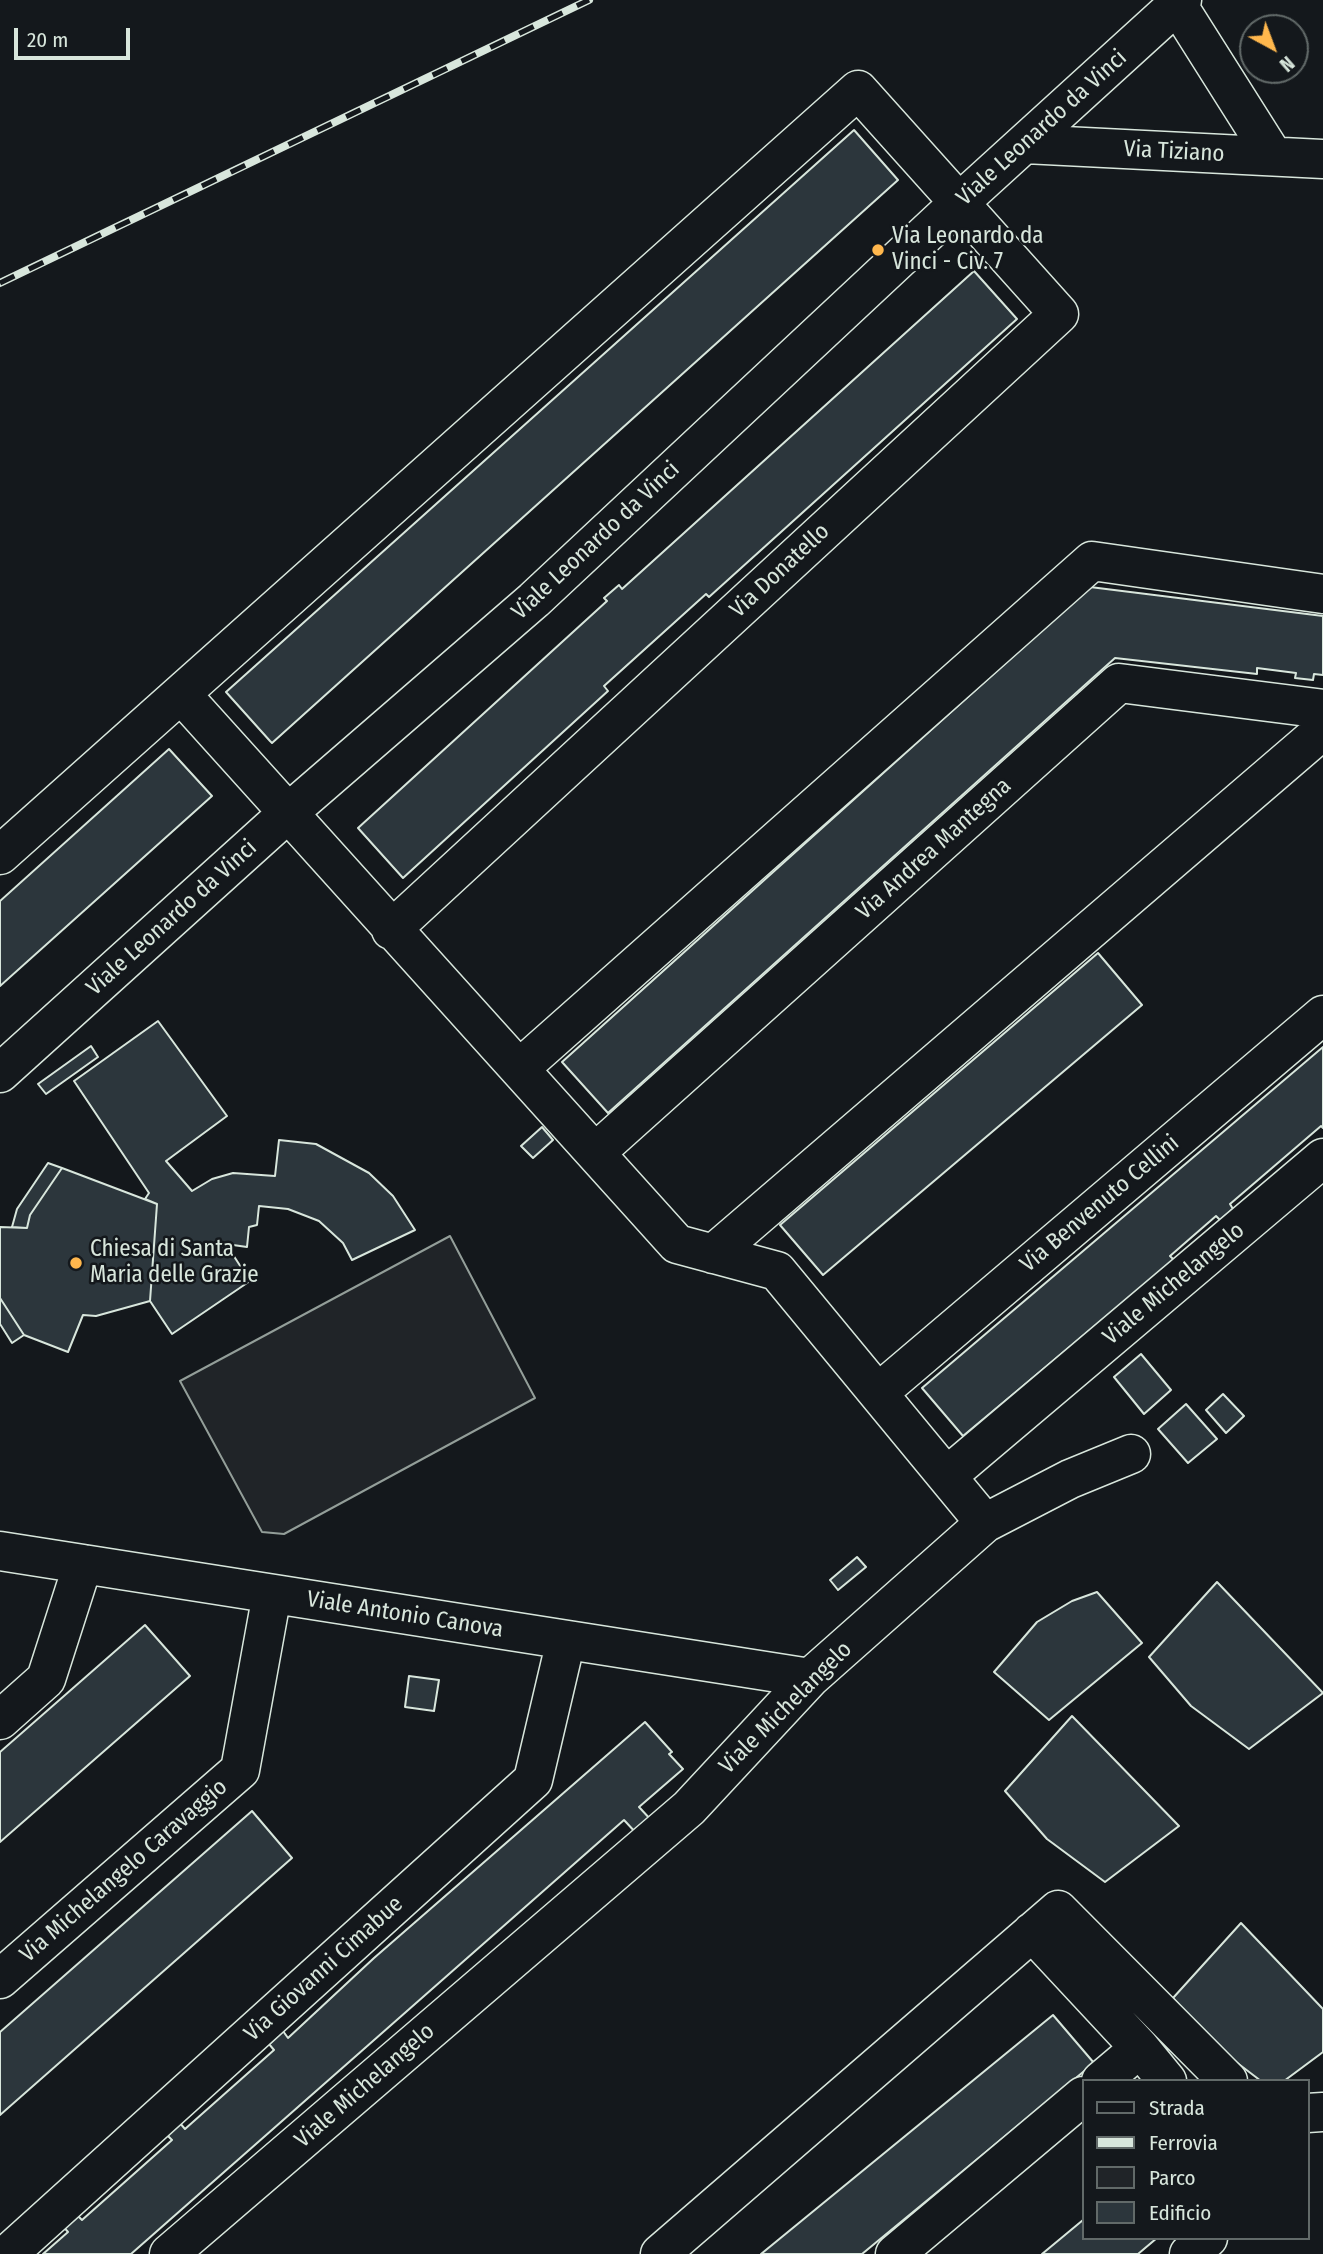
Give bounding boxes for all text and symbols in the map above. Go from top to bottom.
scale bar [18,14,133,58]
north arrow [1239,14,1309,84]
text: 20 m [27,27,68,53]
street label: Viale Leonardo da Vinci [951,44,1133,212]
text: N [1275,51,1299,76]
street label: Via Tiziano [1123,136,1225,168]
place label: Via Leonardo da Vinci - Civ. 7 [892,223,1044,277]
marker: Via Leonardo da Vinci - Civ. 7 [870,242,886,258]
street label: Viale Leonardo da Vinci [506,456,686,626]
street label: Via Donatello [725,518,835,624]
street label: Via Andrea Mantegna [851,772,1017,926]
street label: Viale Leonardo da Vinci [81,834,263,1002]
street label: Via Benvenuto Cellini [1015,1130,1185,1278]
street label: Viale Michelangelo [1098,1217,1250,1351]
place label: Chiesa di Santa Maria delle Grazie [90,1236,259,1290]
marker: Chiesa di Santa Maria delle Grazie [68,1255,84,1271]
street label: Viale Antonio Canova [305,1586,505,1644]
street label: Viale Michelangelo [714,1636,858,1780]
street label: Via Michelangelo Caravaggio [15,1773,233,1969]
street label: Via Giovanni Cimabue [239,1891,409,2047]
street label: Viale Michelangelo [290,2018,440,2154]
legend [1082,2079,1309,2240]
text: Strada [1149,2095,1205,2121]
text: Ferrovia [1149,2130,1218,2156]
text: Parco [1149,2165,1196,2191]
text: Edificio [1149,2200,1211,2226]

